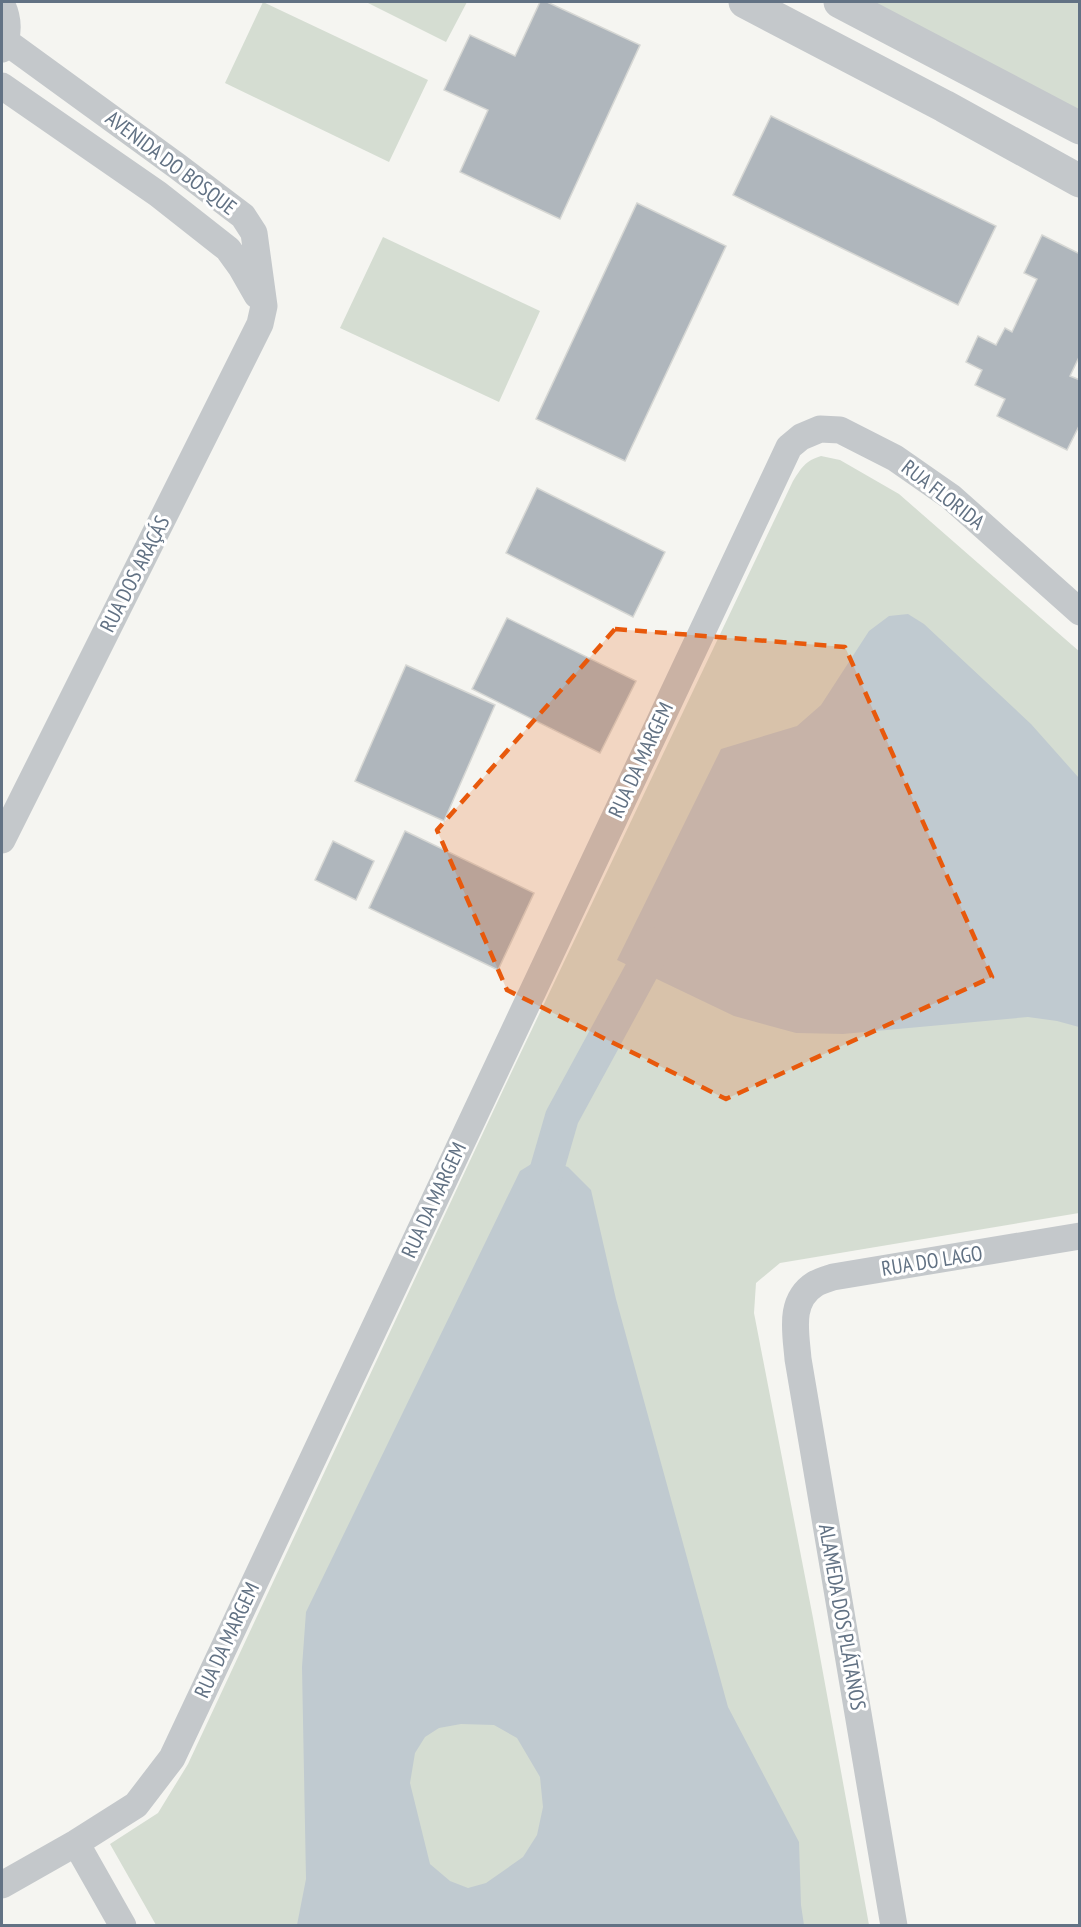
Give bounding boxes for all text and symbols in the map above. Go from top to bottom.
street label: AVENIDA DO BOSQUE [100,105,242,221]
street label: RUA FLORIDA [896,454,990,535]
street label: RUA DOS ARAÇÁS [94,511,175,637]
street label: RUA DA MARGEM [602,698,679,822]
street label: RUA DA MARGEM [395,1138,472,1262]
street label: RUA DO LAGO [879,1239,984,1282]
street label: ALAMEDA DOS PLÁTANOS [813,1522,872,1712]
street label: RUA DA MARGEM [188,1578,265,1702]

